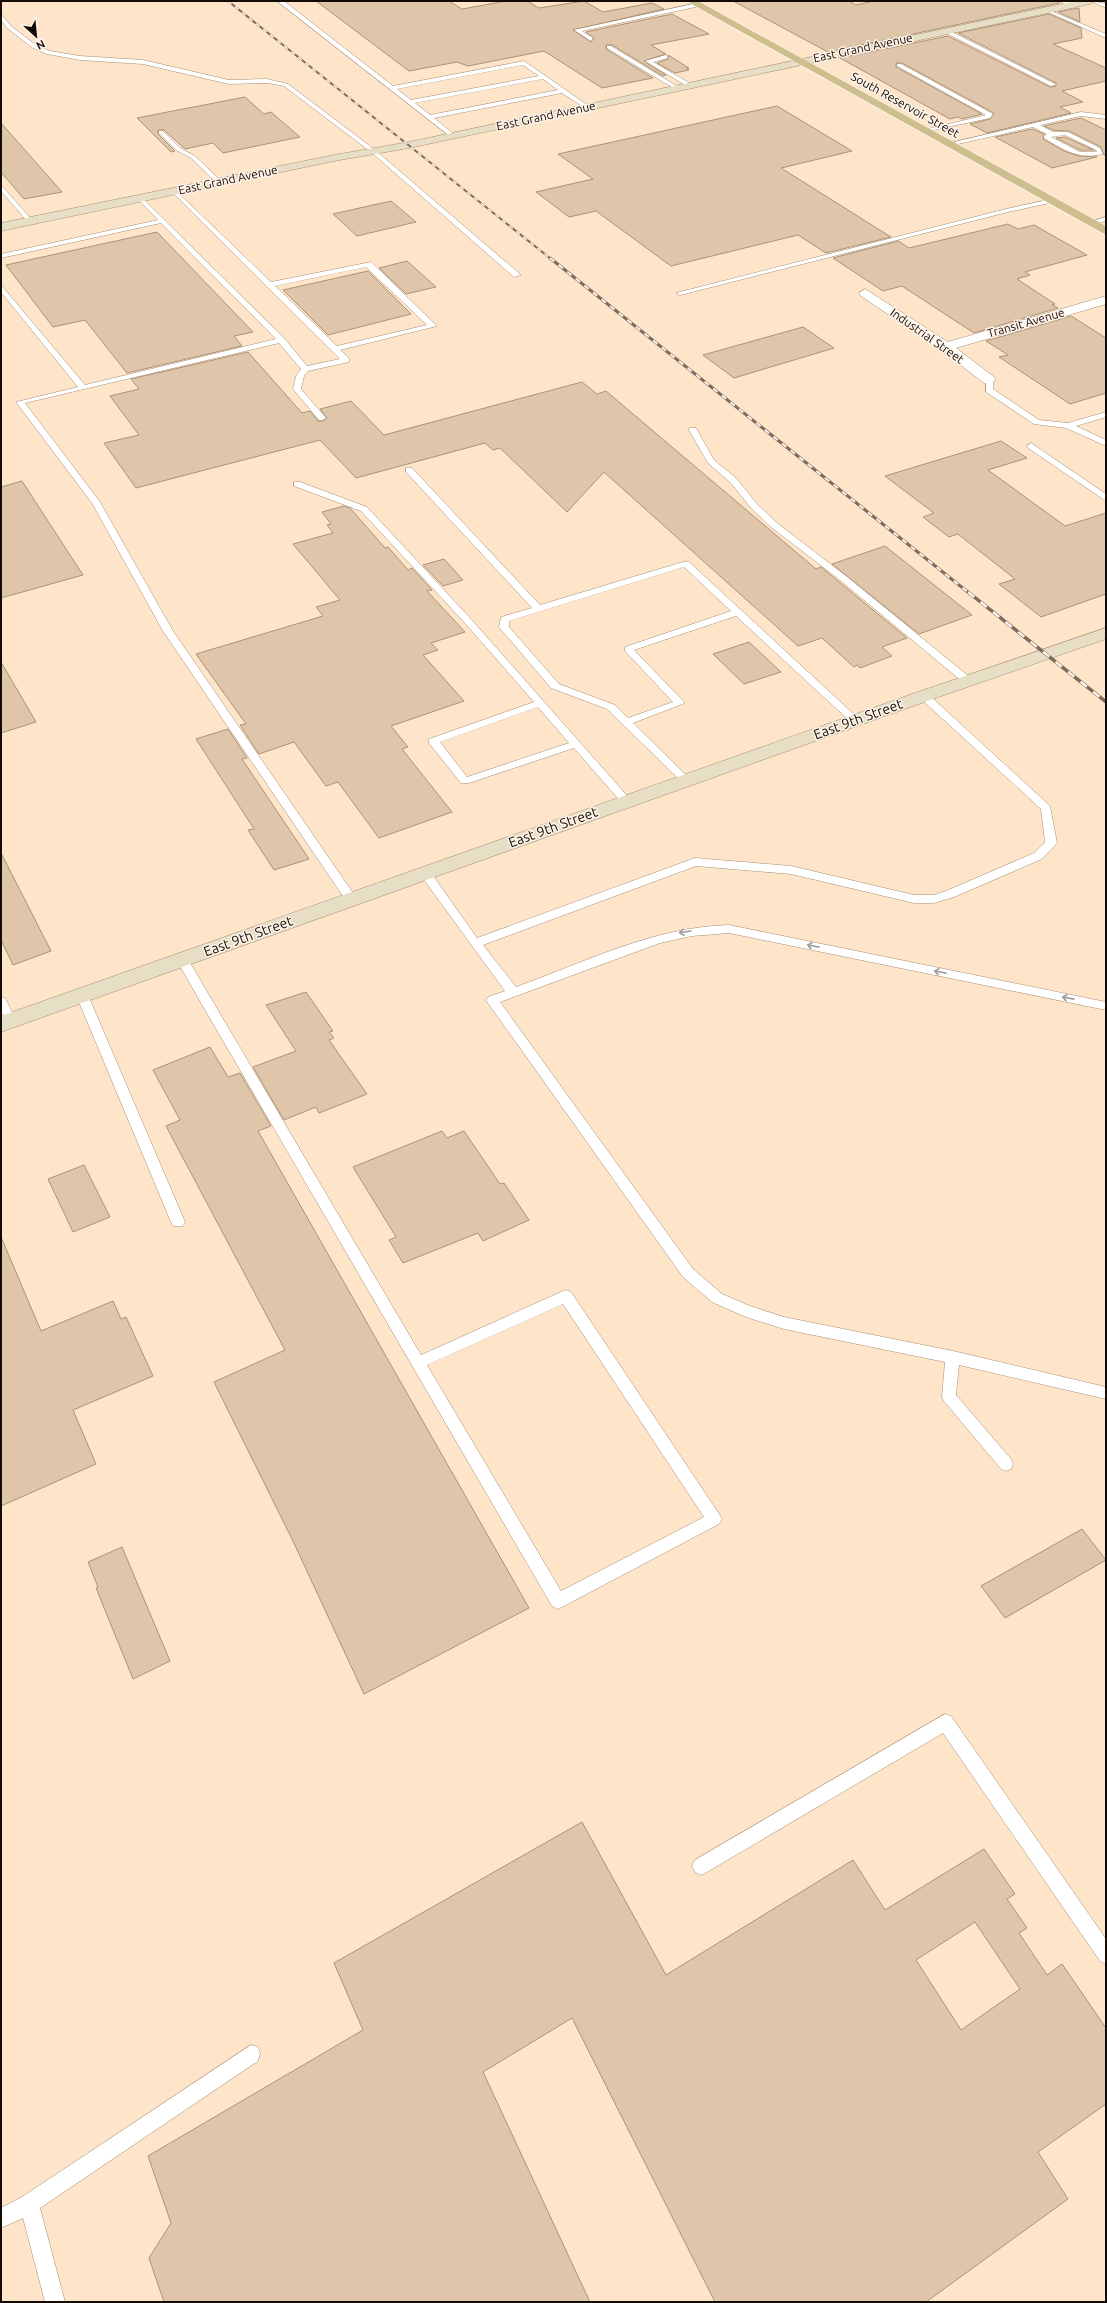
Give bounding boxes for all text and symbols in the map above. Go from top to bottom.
north arrow [16,16,56,56]
street label: East Grand Avenue [812,31,914,64]
text: N [34,38,47,52]
street label: South Reservoir Street [849,69,962,140]
street label: East Grand Avenue [495,99,597,132]
street label: East Grand Avenue [177,163,279,196]
street label: Industrial Street [888,305,967,366]
street label: Transit Avenue [986,305,1066,340]
street label: East 9th Street [811,695,905,743]
street label: East 9th Street [506,803,600,851]
street label: East 9th Street [201,912,295,960]
one-way arrow [679,928,692,936]
one-way arrow [807,942,820,950]
one-way arrow [934,968,947,976]
one-way arrow [1062,994,1075,1002]

